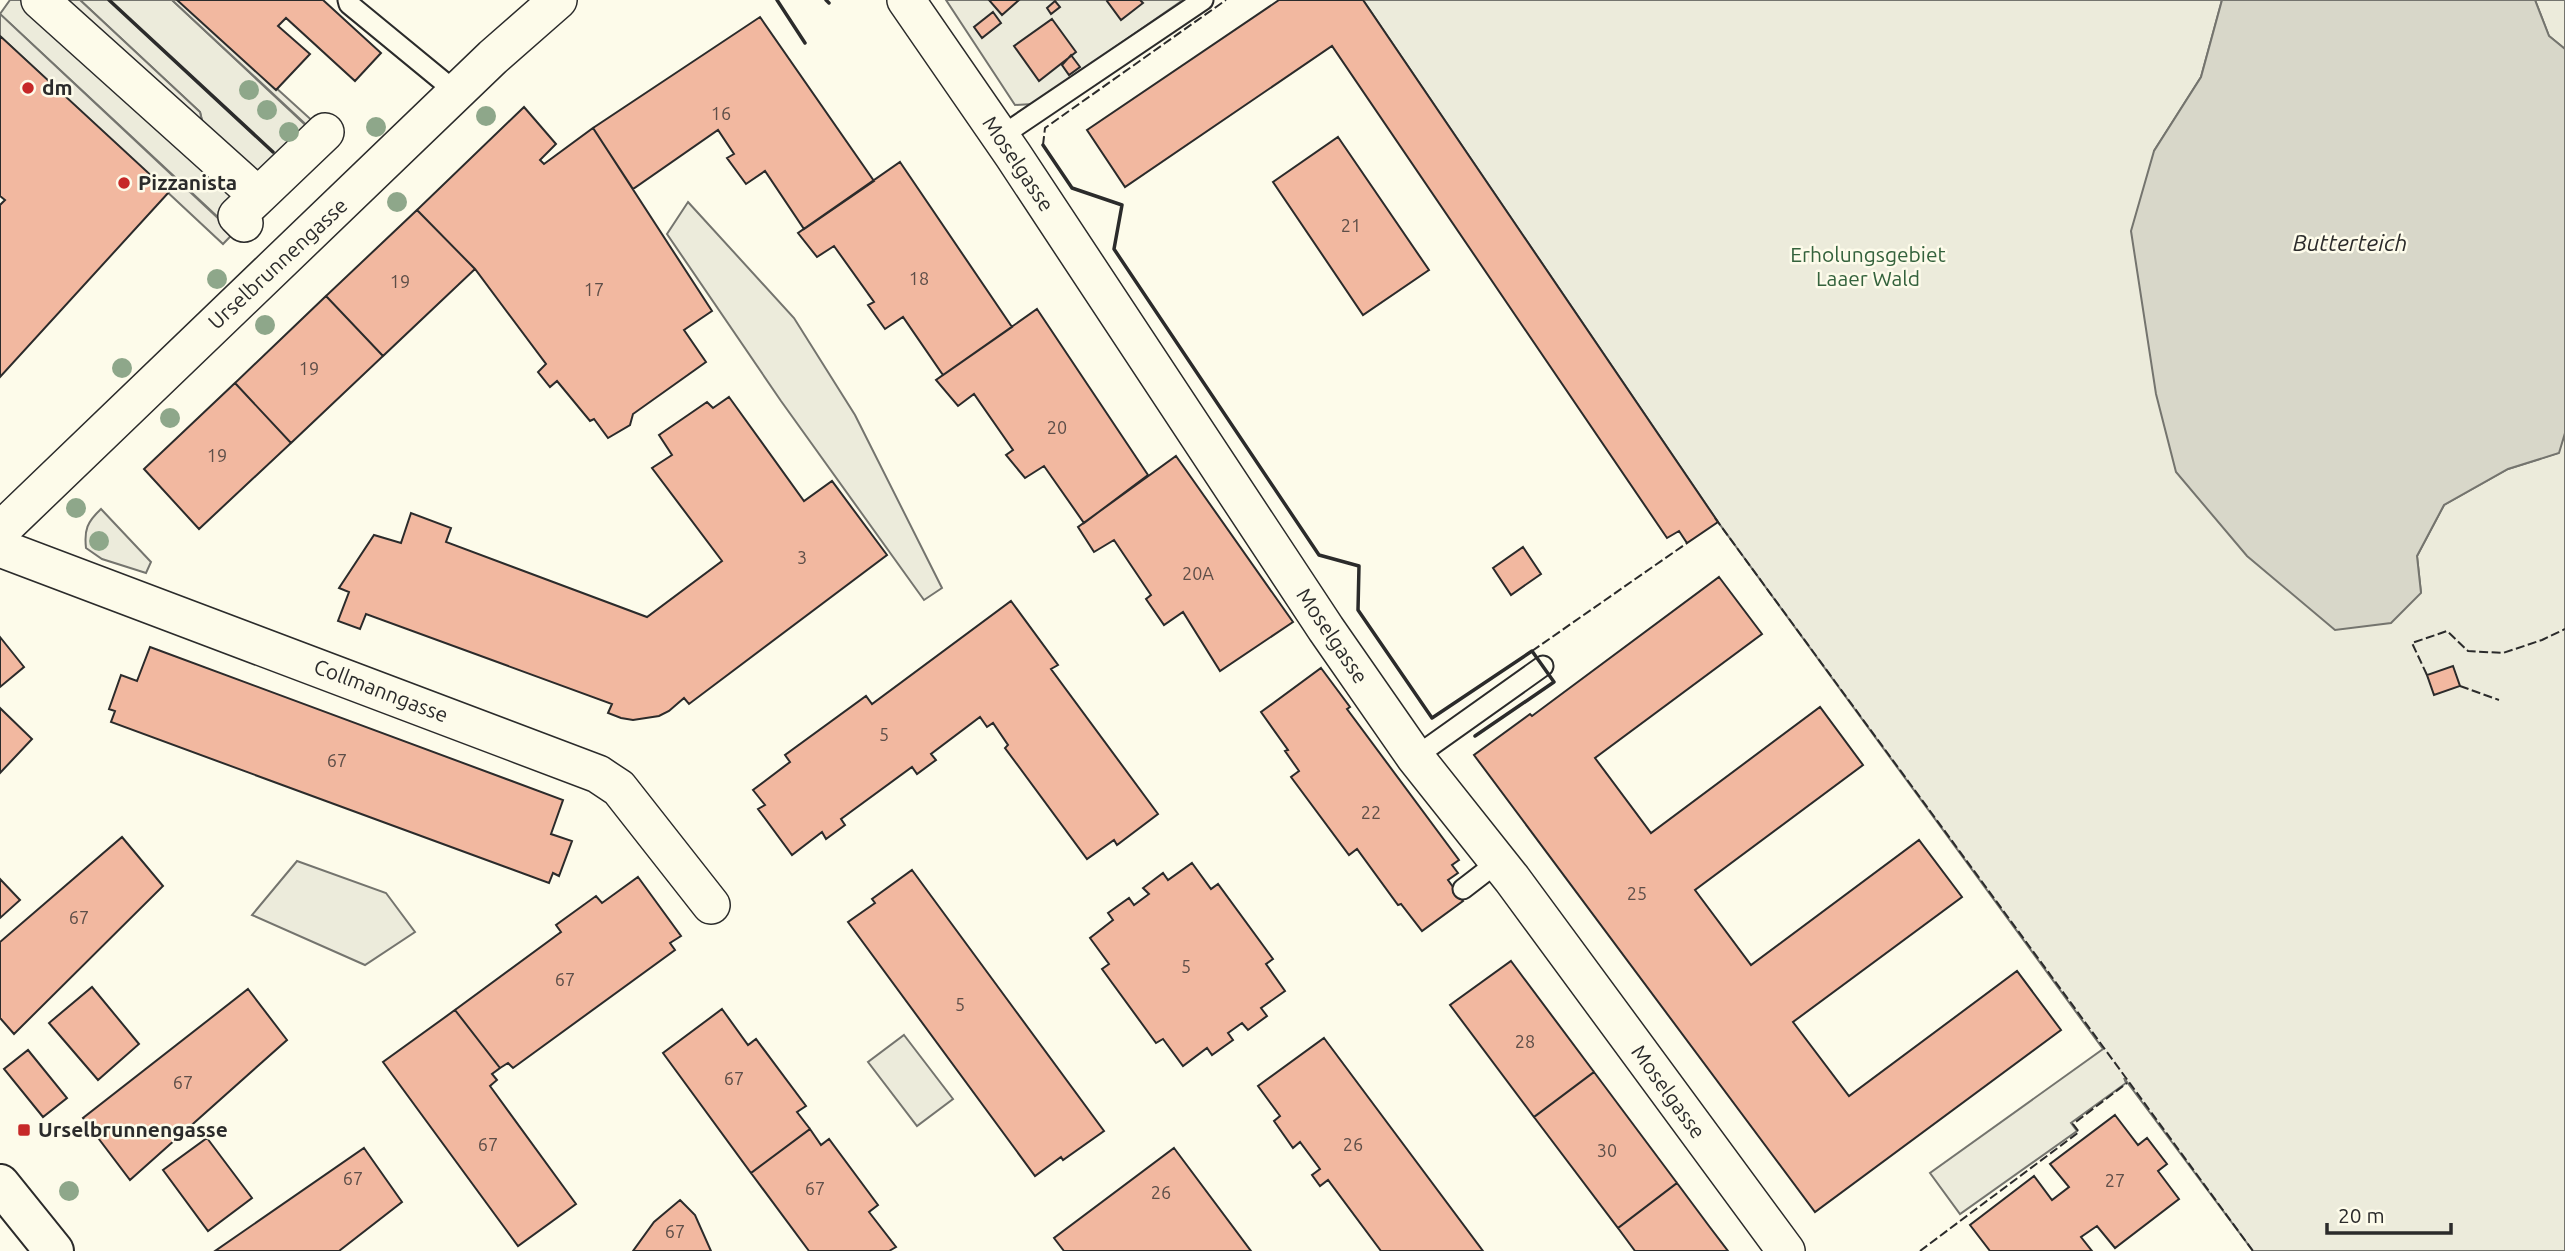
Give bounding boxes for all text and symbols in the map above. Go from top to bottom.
place label: dm [42,75,73,99]
marker: dm [20,80,36,96]
house number: 16 [711,103,731,123]
street label: Moselgasse [978,111,1059,216]
place label: Pizzanista [138,170,237,194]
marker: Pizzanista [116,175,132,191]
street label: Urselbrunnengasse [203,193,352,334]
house number: 21 [1341,215,1361,235]
water label: Butterteich [2293,230,2407,255]
park label: Erholungsgebiet Laaer Wald [1790,242,1946,290]
house number: 18 [909,268,929,288]
house number: 19 [390,271,410,291]
house number: 17 [584,279,604,299]
house number: 19 [299,358,319,378]
house number: 20 [1047,417,1067,437]
house number: 19 [207,445,227,465]
house number: 3 [797,547,807,567]
house number: 20A [1182,563,1214,583]
street label: Moselgasse [1292,583,1373,688]
street label: Collmanngasse [311,653,452,727]
house number: 5 [879,724,889,744]
house number: 67 [327,750,347,770]
house number: 22 [1361,802,1381,822]
house number: 25 [1627,883,1647,903]
house number: 67 [69,907,89,927]
house number: 5 [1181,956,1191,976]
house number: 67 [555,969,575,989]
house number: 5 [955,994,965,1014]
house number: 28 [1515,1031,1535,1051]
street label: Moselgasse [1627,1040,1711,1143]
house number: 67 [724,1068,744,1088]
house number: 67 [173,1072,193,1092]
place label: Urselbrunnengasse [38,1117,228,1141]
marker: Urselbrunnengasse [16,1122,32,1138]
house number: 67 [478,1134,498,1154]
house number: 26 [1343,1134,1363,1154]
house number: 30 [1597,1140,1617,1160]
house number: 67 [343,1168,363,1188]
house number: 27 [2105,1170,2125,1190]
house number: 67 [805,1178,825,1198]
house number: 26 [1151,1182,1171,1202]
scale bar [2327,1192,2451,1236]
text: 20 m [2338,1203,2385,1227]
house number: 67 [665,1221,685,1241]

